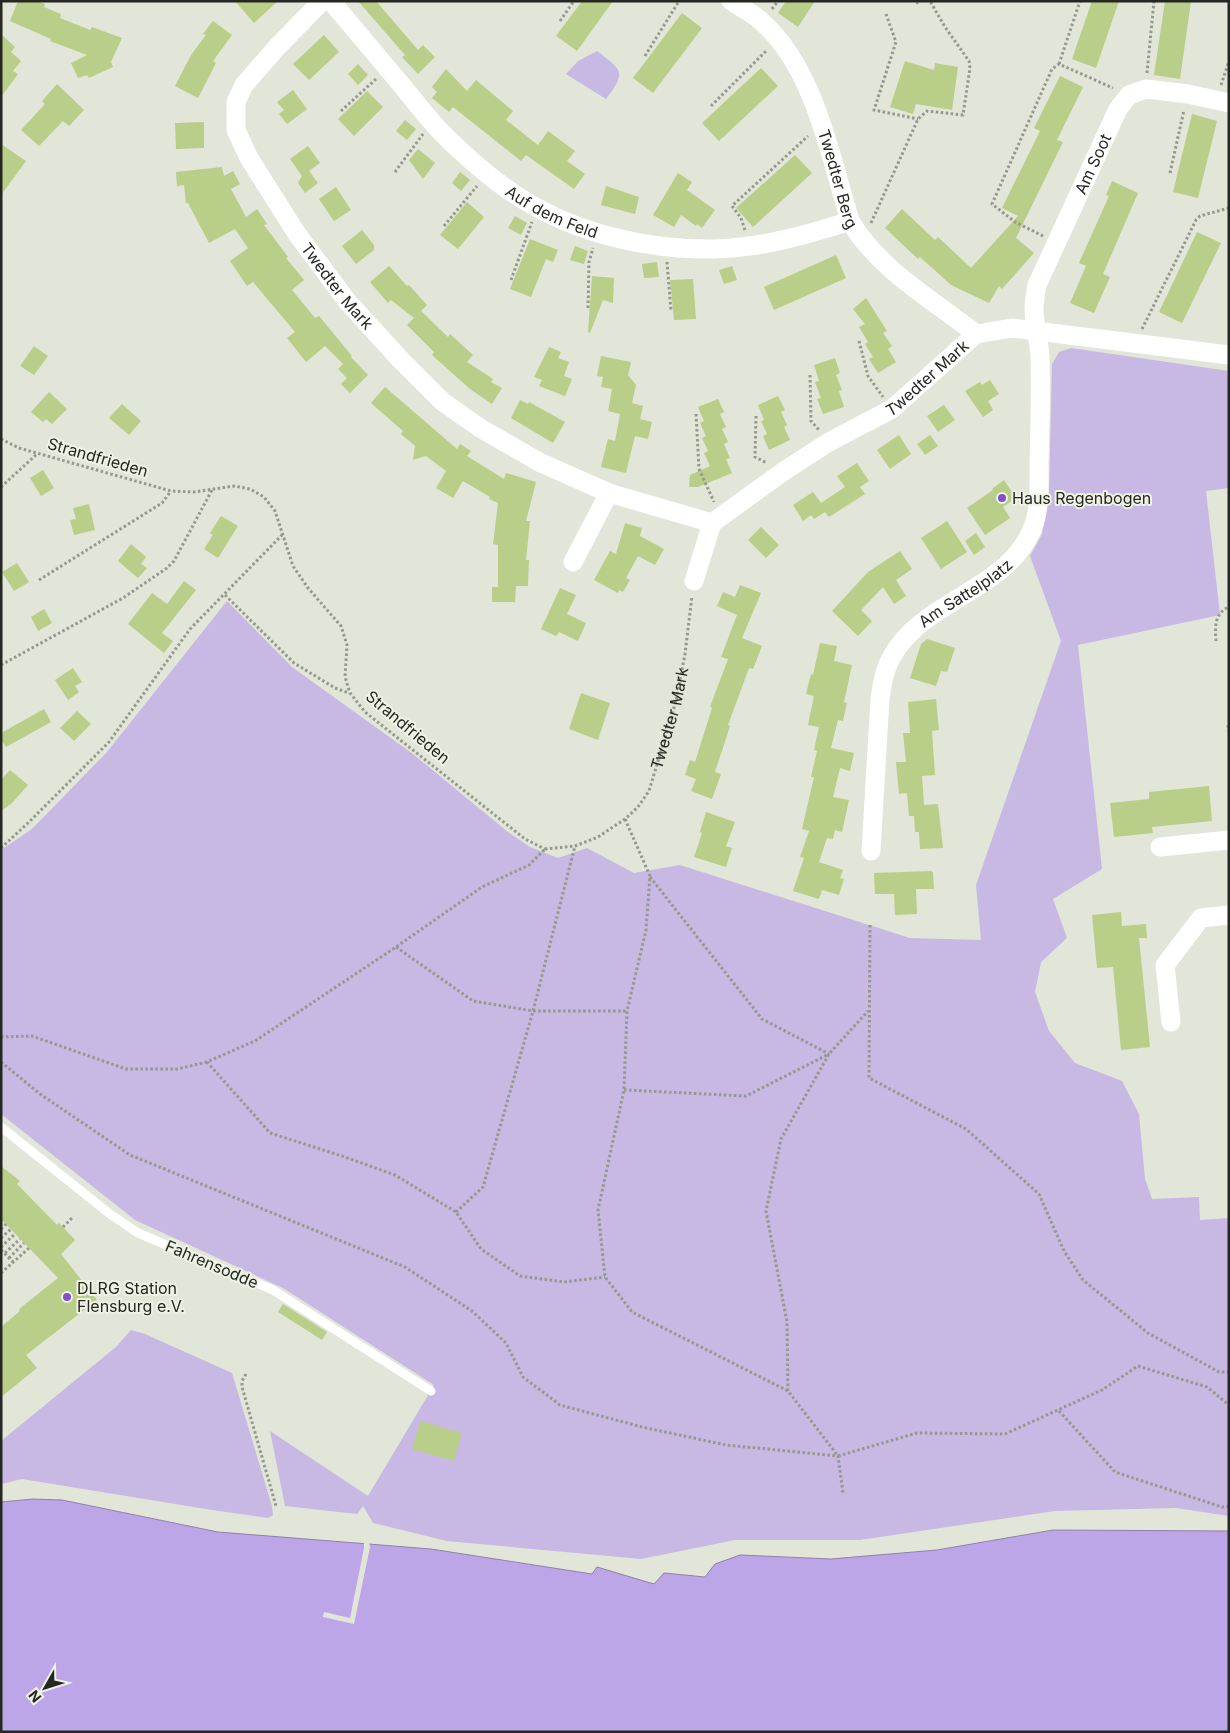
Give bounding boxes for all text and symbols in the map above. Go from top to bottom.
street label: Twedter Berg [814,127,862,232]
street label: Am Soot [1070,131,1115,197]
street label: Auf dem Feld [502,181,600,242]
street label: Twedter Mark [297,239,378,334]
street label: Twedter Mark [882,335,973,420]
street label: Strandfrieden [45,433,151,481]
place label: Haus Regenbogen [1012,488,1151,508]
marker: Haus Regenbogen [996,492,1008,504]
street label: Am Sattelplatz [914,554,1017,631]
street label: Twedter Mark [646,665,692,772]
street label: Strandfrieden [362,686,454,768]
street label: Fahrensodde [163,1235,261,1293]
place label: DLRG Station Flensburg e.V. [77,1278,185,1316]
marker: DLRG Station Flensburg e.V. [61,1291,73,1303]
north arrow [20,1663,70,1713]
text: N [25,1687,44,1706]

